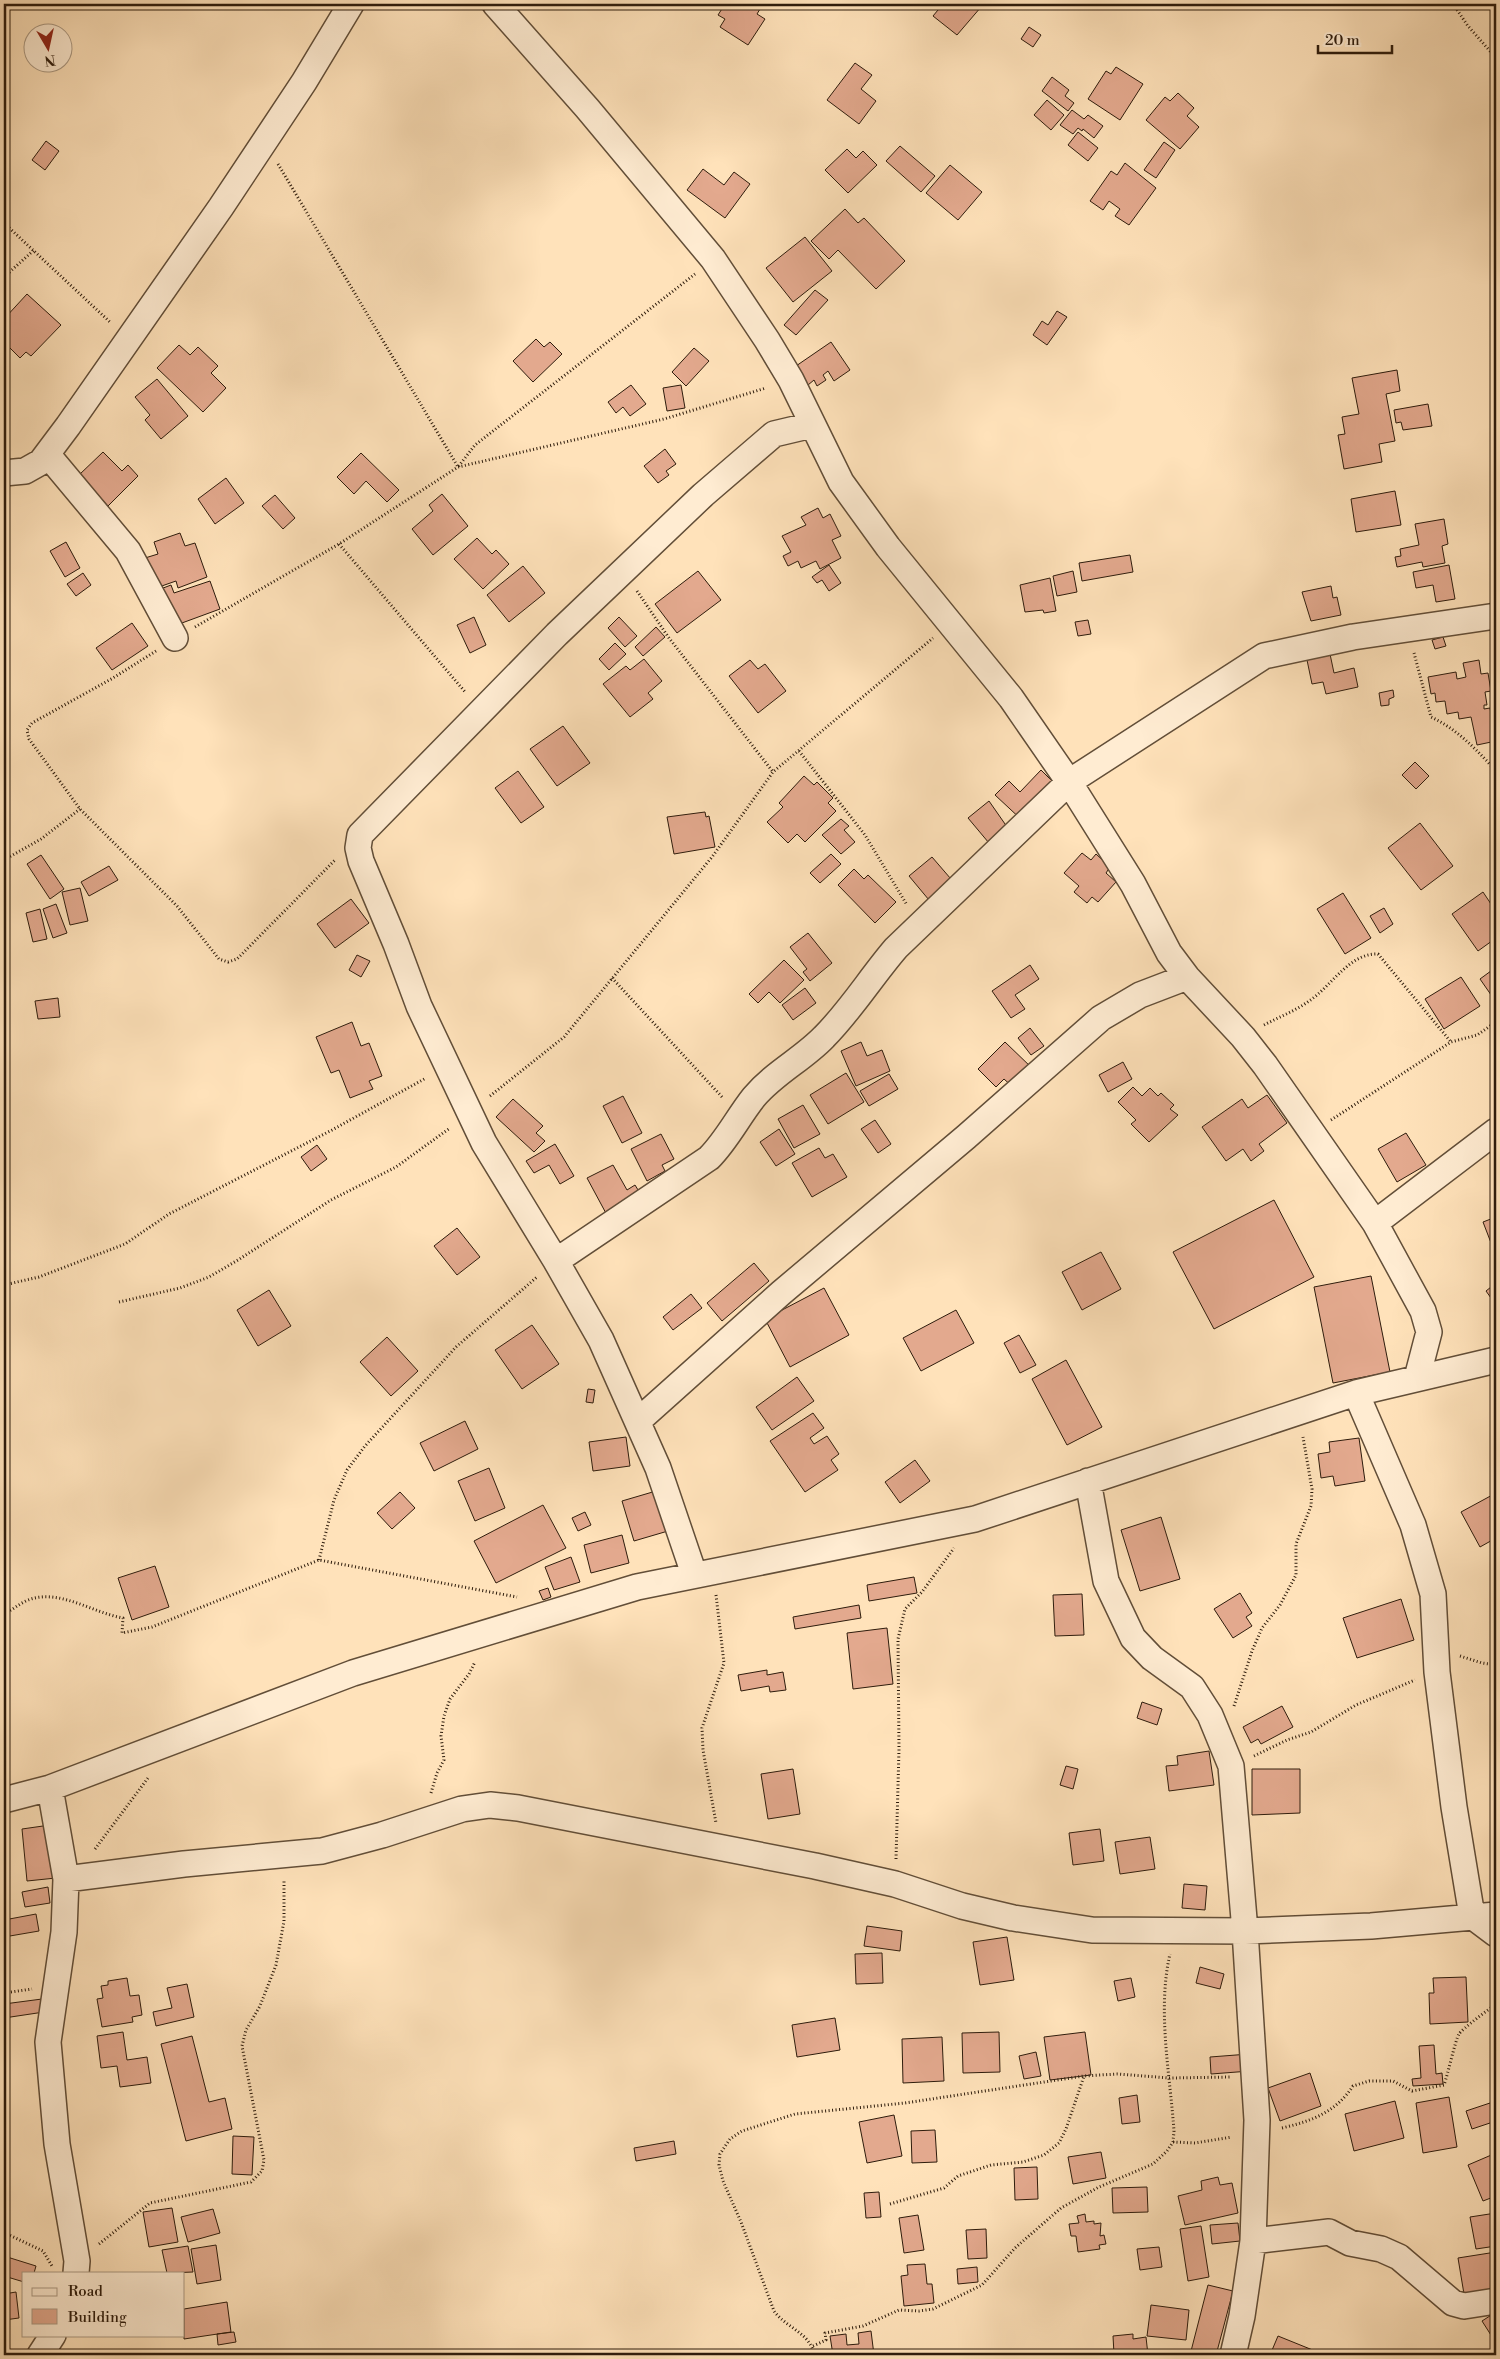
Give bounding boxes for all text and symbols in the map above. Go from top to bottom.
north arrow [22,22,72,72]
scale bar [1318,22,1391,54]
text: 20 m [1325,31,1360,50]
text: N [43,50,57,70]
legend [22,2272,185,2336]
text: Road [68,2282,103,2301]
text: Building [67,2308,127,2327]

